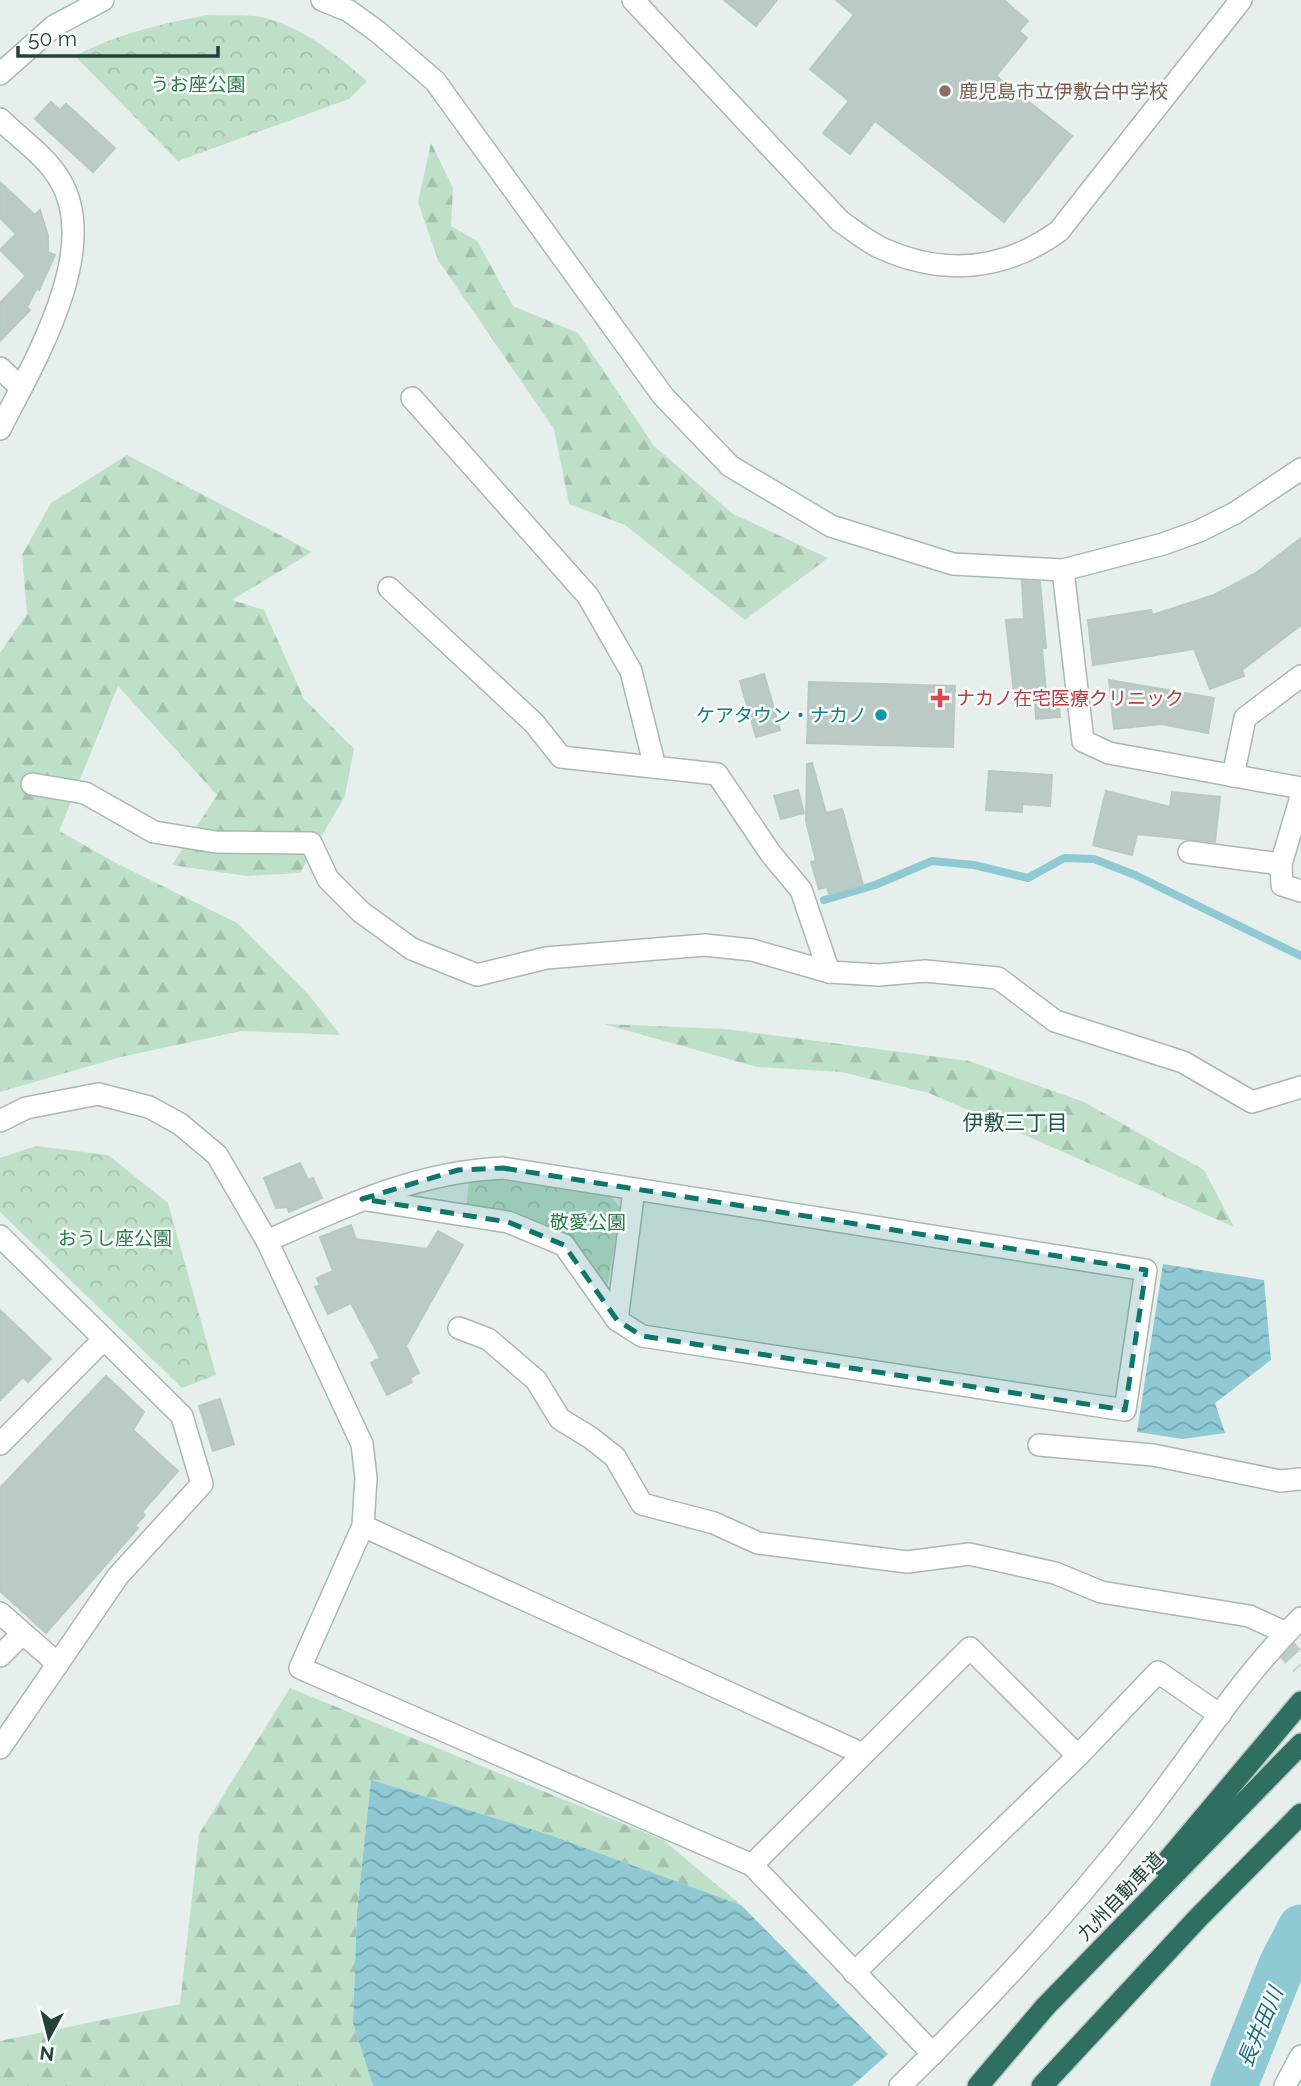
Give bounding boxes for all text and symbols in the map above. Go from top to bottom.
scale bar [18,14,217,58]
text: 50 m [28,26,77,51]
park label: うお座公園 [150,73,246,95]
place label: 鹿児島市立伊敷台中学校 [959,80,1168,102]
marker: 鹿児島市立伊敷台中学校 [937,83,953,99]
place label: ナカノ在宅医療クリニック [956,687,1184,709]
marker: ナカノ在宅医療クリニック [930,688,950,708]
place label: ケアタウン・ナカノ [696,704,867,726]
marker: ケアタウン・ナカノ [873,707,889,723]
district label: 伊敷三丁目 [963,1110,1068,1135]
park label: 敬愛公園 [550,1211,626,1233]
park label: おうし座公園 [58,1227,172,1249]
street label: 九州自動車道 [1072,1847,1168,1945]
water label: 長井田川 [1232,1982,1289,2071]
north arrow [14,2002,84,2072]
text: N [38,2042,55,2066]

